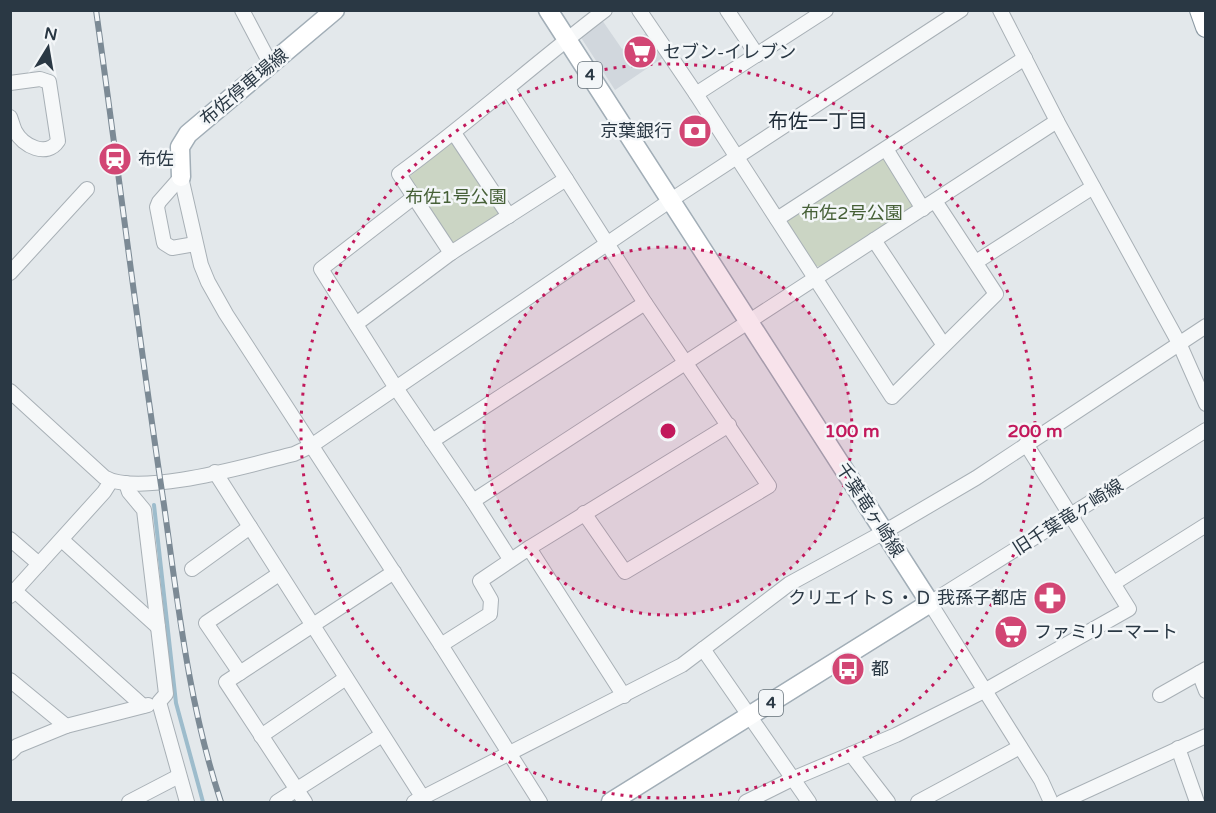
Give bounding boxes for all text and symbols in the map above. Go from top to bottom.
north arrow [18,18,78,78]
text: N [42,23,59,45]
supermarket icon: セブン-イレブン [622,34,658,70]
place label: セブン-イレブン [663,41,796,63]
street label: 布佐停車場線 [196,44,292,130]
road number: 4 [578,62,602,88]
district label: 布佐一丁目 [768,110,868,134]
bank icon: 京葉銀行 [677,113,713,149]
place label: 京葉銀行 [600,120,672,142]
station icon: 布佐 [97,141,133,177]
place label: 布佐 [138,148,174,170]
park label: 布佐1号公園 [405,186,507,208]
park label: 布佐2号公園 [801,202,903,224]
text: 100 m [824,420,880,442]
text: 200 m [1007,420,1063,442]
centre of rings [658,421,678,441]
street label: 千葉竜ヶ崎線 [831,459,909,561]
street label: 旧千葉竜ヶ崎線 [1009,474,1127,560]
pharmacy icon: クリエイトＳ・Ｄ 我孫子都店 [1032,580,1068,616]
place label: クリエイトＳ・Ｄ 我孫子都店 [788,587,1027,609]
supermarket icon: ファミリーマート [993,614,1029,650]
place label: ファミリーマート [1034,621,1178,643]
bus stop icon: 都 [830,651,866,687]
place label: 都 [871,658,889,680]
road number: 4 [759,690,783,716]

